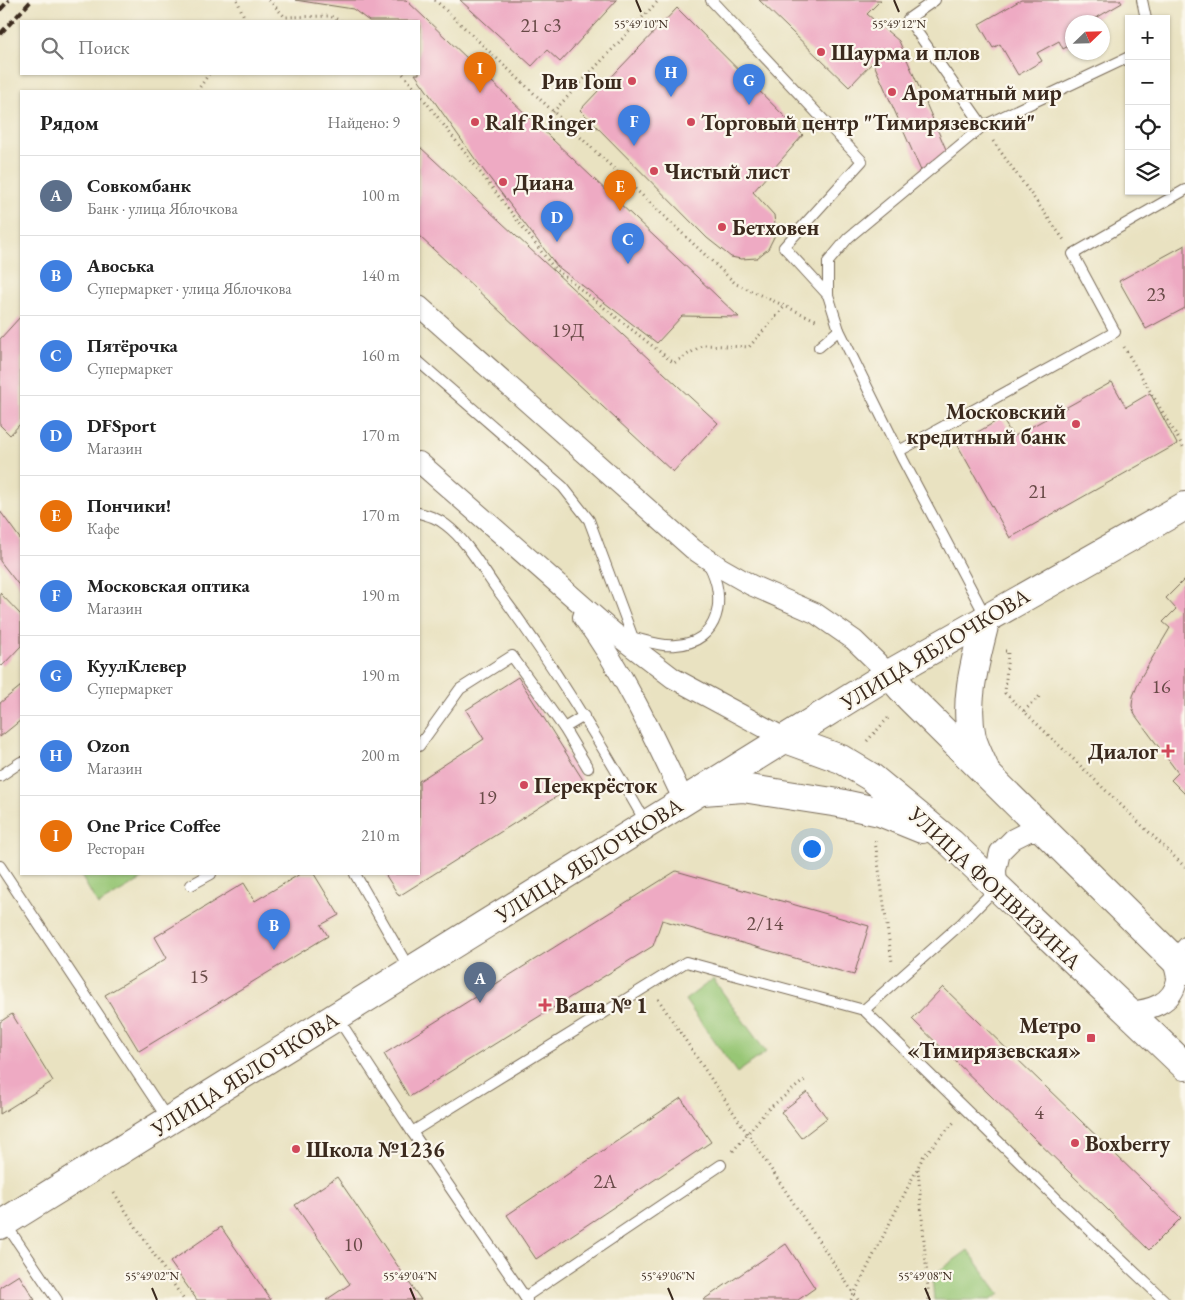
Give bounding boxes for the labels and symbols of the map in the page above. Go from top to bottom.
house number: 21 с3 [521,12,561,38]
north arrow [1065,15,1110,60]
text: 55°49'10"N [614,16,668,32]
text: 55°49'12"N [872,16,926,32]
place label: Шаурма и плов [831,38,980,67]
marker: Шаурма и плов [815,46,827,58]
pin: I [464,52,496,93]
pin: H [655,56,687,97]
pin: G [733,64,765,105]
place label: Рив Гош [541,67,622,96]
marker: Рив Гош [626,75,638,87]
place label: Ароматный мир [901,78,1062,107]
marker: Ароматный мир [886,86,898,98]
pin: F [618,105,650,146]
place label: Ralf Ringer [485,108,596,137]
place label: Торговый центр "Тимирязевский" [701,108,1035,137]
marker: Ralf Ringer [469,116,481,128]
marker: Торговый центр "Тимирязевский" [685,116,697,128]
place label: Чистый лист [664,157,790,186]
marker: Чистый лист [648,165,660,177]
place label: Диана [513,168,574,197]
pin: E [604,170,636,211]
marker: Диана [497,176,509,188]
pin: D [541,201,573,242]
place label: Бетховен [732,213,819,242]
marker: Бетховен [716,221,728,233]
pin: C [612,223,644,264]
house number: 23 [1146,281,1166,307]
house number: 19Д [551,317,585,343]
place label: Московский кредитный банк [907,397,1067,451]
marker: Московский кредитный банк [1070,418,1082,430]
house number: 21 [1028,478,1048,504]
street label: УЛИЦА ЯБЛОЧКОВА [834,581,1036,717]
house number: 16 [1151,673,1171,699]
place label: Диалог [1088,737,1158,766]
marker: Диалог [1162,745,1174,757]
place label: Перекрёсток [534,771,658,800]
marker: Перекрёсток [518,779,530,791]
house number: 19 [477,784,497,810]
street label: УЛИЦА ЯБЛОЧКОВА [489,790,689,930]
street label: УЛИЦА ФОНВИЗИНА [902,800,1088,976]
your location [799,836,825,862]
pin: B [258,909,290,950]
house number: 2/14 [747,910,784,936]
pin: A [464,962,496,1003]
house number: 15 [189,963,209,989]
place label: Ваша № 1 [555,991,648,1020]
marker: Ваша № 1 [539,999,551,1011]
street label: УЛИЦА ЯБЛОЧКОВА [145,1004,345,1144]
place label: Метро «Тимирязевская» [907,1011,1081,1065]
marker: Метро «Тимирязевская» [1085,1032,1097,1044]
house number: 4 [1034,1099,1044,1125]
place label: Boxberry [1085,1129,1171,1158]
place label: Школа №1236 [306,1135,445,1164]
marker: Boxberry [1069,1137,1081,1149]
marker: Школа №1236 [290,1143,302,1155]
house number: 2А [593,1168,617,1194]
house number: 10 [343,1231,363,1257]
text: 55°49'02"N [125,1268,179,1284]
text: 55°49'04"N [383,1268,437,1284]
text: 55°49'06"N [641,1268,695,1284]
text: 55°49'08"N [898,1268,952,1284]

